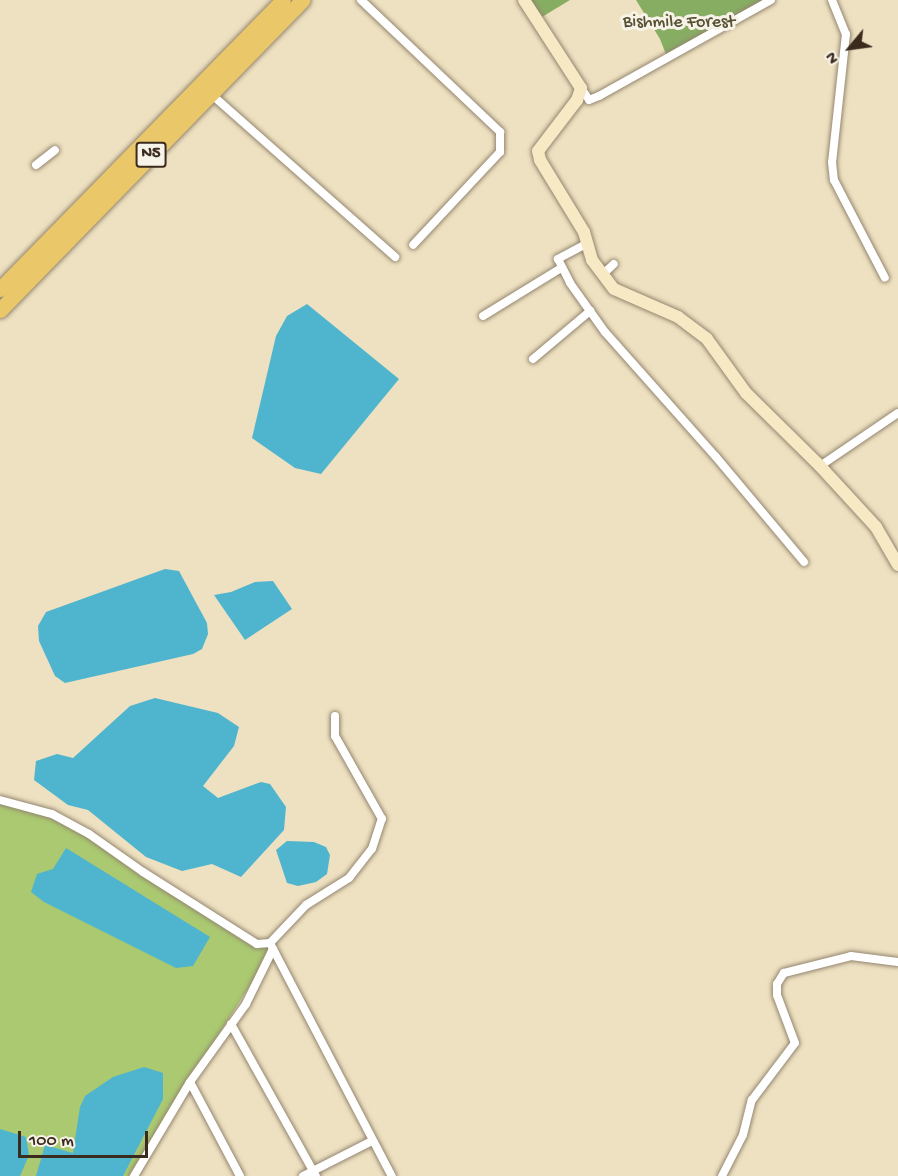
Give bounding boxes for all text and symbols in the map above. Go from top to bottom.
park label: Bishmile Forest [623,12,735,34]
north arrow [820,18,880,78]
text: N [823,48,845,66]
road number: N5 [134,142,168,168]
scale bar [21,1119,152,1157]
text: 100 m [29,1131,74,1152]

